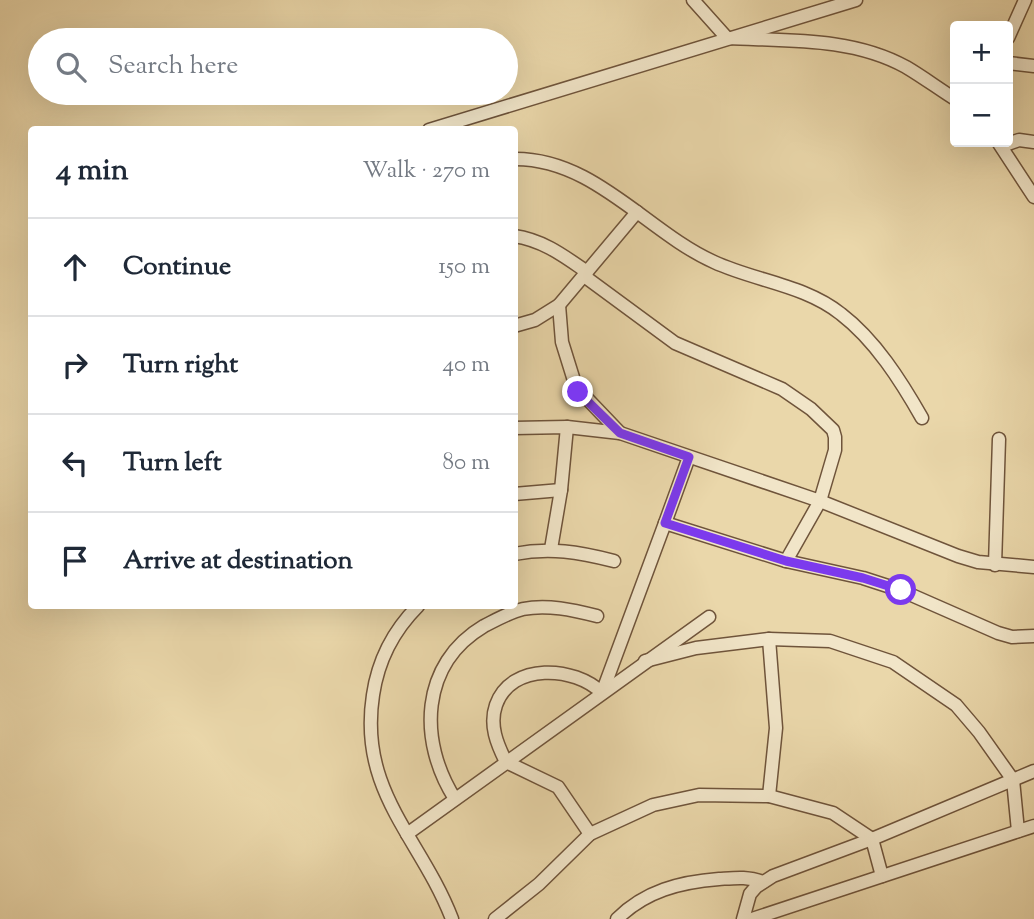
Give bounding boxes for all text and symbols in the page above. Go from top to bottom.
map controls [950,21,1013,147]
button: + [950,21,1013,84]
search box [28,28,518,105]
icon: search [52,48,90,86]
text: Search here [108,48,238,85]
button: − [950,84,1013,147]
text: 4 min [56,150,129,193]
text: Walk · 270 m [362,155,490,188]
icon: ahead [56,248,94,286]
text: Continue [123,249,231,286]
text: 150 m [438,251,490,284]
icon: right [56,346,94,384]
text: Turn right [123,347,238,384]
text: 40 m [443,349,490,382]
route end [562,376,593,407]
icon: left [56,444,94,482]
text: Turn left [123,445,222,482]
text: 80 m [442,447,490,480]
icon: arrive [56,542,94,580]
text: Arrive at destination [123,543,353,580]
route start [885,574,916,605]

